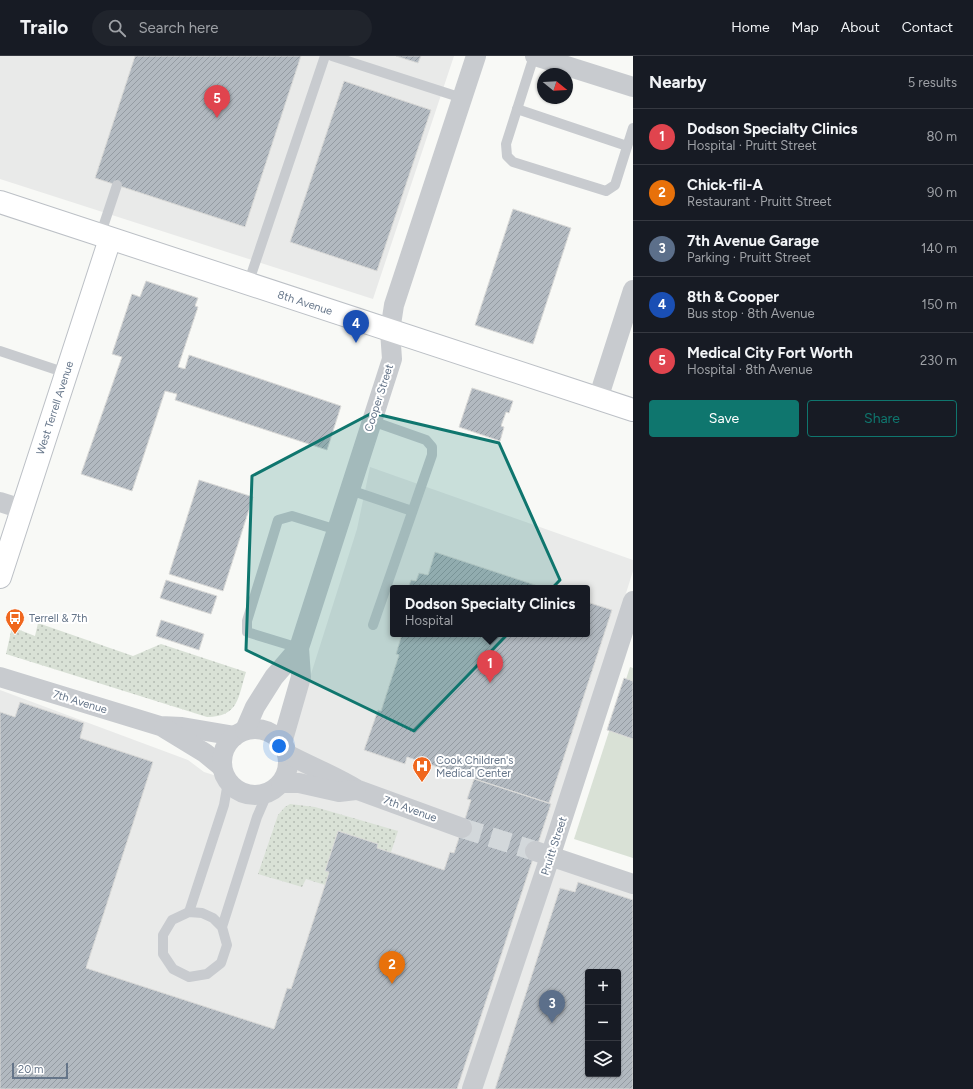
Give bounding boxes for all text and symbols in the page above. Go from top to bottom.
search box [92,10,372,46]
text: Trailo [20,16,68,39]
icon: search [106,17,128,39]
text: Search here [138,19,219,37]
text: Home [731,19,770,36]
text: Map [792,19,819,36]
text: About [841,19,880,36]
text: Contact [902,19,953,36]
north arrow [537,68,573,104]
text: Nearby [649,72,707,92]
text: 5 results [908,75,957,90]
pin: 5 [204,85,230,118]
text: Dodson Specialty Clinics [687,120,858,138]
text: 1 [659,129,665,144]
text: 80 m [926,129,957,144]
text: Hospital · Pruitt Street [687,138,817,153]
text: Chick-fil-A [687,176,763,194]
text: 2 [658,185,666,200]
text: 90 m [927,185,957,200]
text: Restaurant · Pruitt Street [687,194,832,209]
text: 7th Avenue Garage [687,232,819,250]
text: 3 [658,241,666,256]
text: 140 m [921,241,957,256]
text: Parking · Pruitt Street [687,250,811,265]
street label: 8th Avenue [276,288,334,318]
text: 8th & Cooper [687,288,779,306]
text: 4 [658,297,666,312]
text: 150 m [922,297,957,312]
text: Bus stop · 8th Avenue [687,306,815,321]
pin: 4 [343,310,369,343]
text: Medical City Fort Worth [687,344,853,362]
text: 5 [658,353,666,368]
text: 230 m [920,353,957,368]
street label: West Terrell Avenue [34,360,76,456]
street label: Cooper Street [362,362,396,434]
text: Hospital · 8th Avenue [687,362,812,377]
button: Save [649,400,799,437]
button: Share [807,400,957,437]
popup [390,585,590,637]
text: Dodson Specialty Clinics [405,595,575,613]
bus stop icon: Terrell & 7th [4,607,26,635]
place label: Terrell & 7th [29,612,87,625]
text: Hospital [405,613,453,628]
pin: 1 [477,650,503,683]
street label: 7th Avenue [51,688,109,716]
your location [269,736,289,756]
place label: Cook Children's Medical Center [436,754,513,780]
hospital icon: Cook Children's Medical Center [411,755,433,783]
street label: 7th Avenue [381,793,439,825]
street label: Pruitt Street [538,815,570,877]
pin: 2 [379,951,405,984]
map controls [585,969,621,1077]
button: + [585,969,621,1005]
pin: 3 [539,990,565,1023]
button: − [585,1005,621,1041]
button: layers [585,1041,621,1077]
scale bar [12,1061,68,1080]
text: 20 m [18,1063,43,1076]

